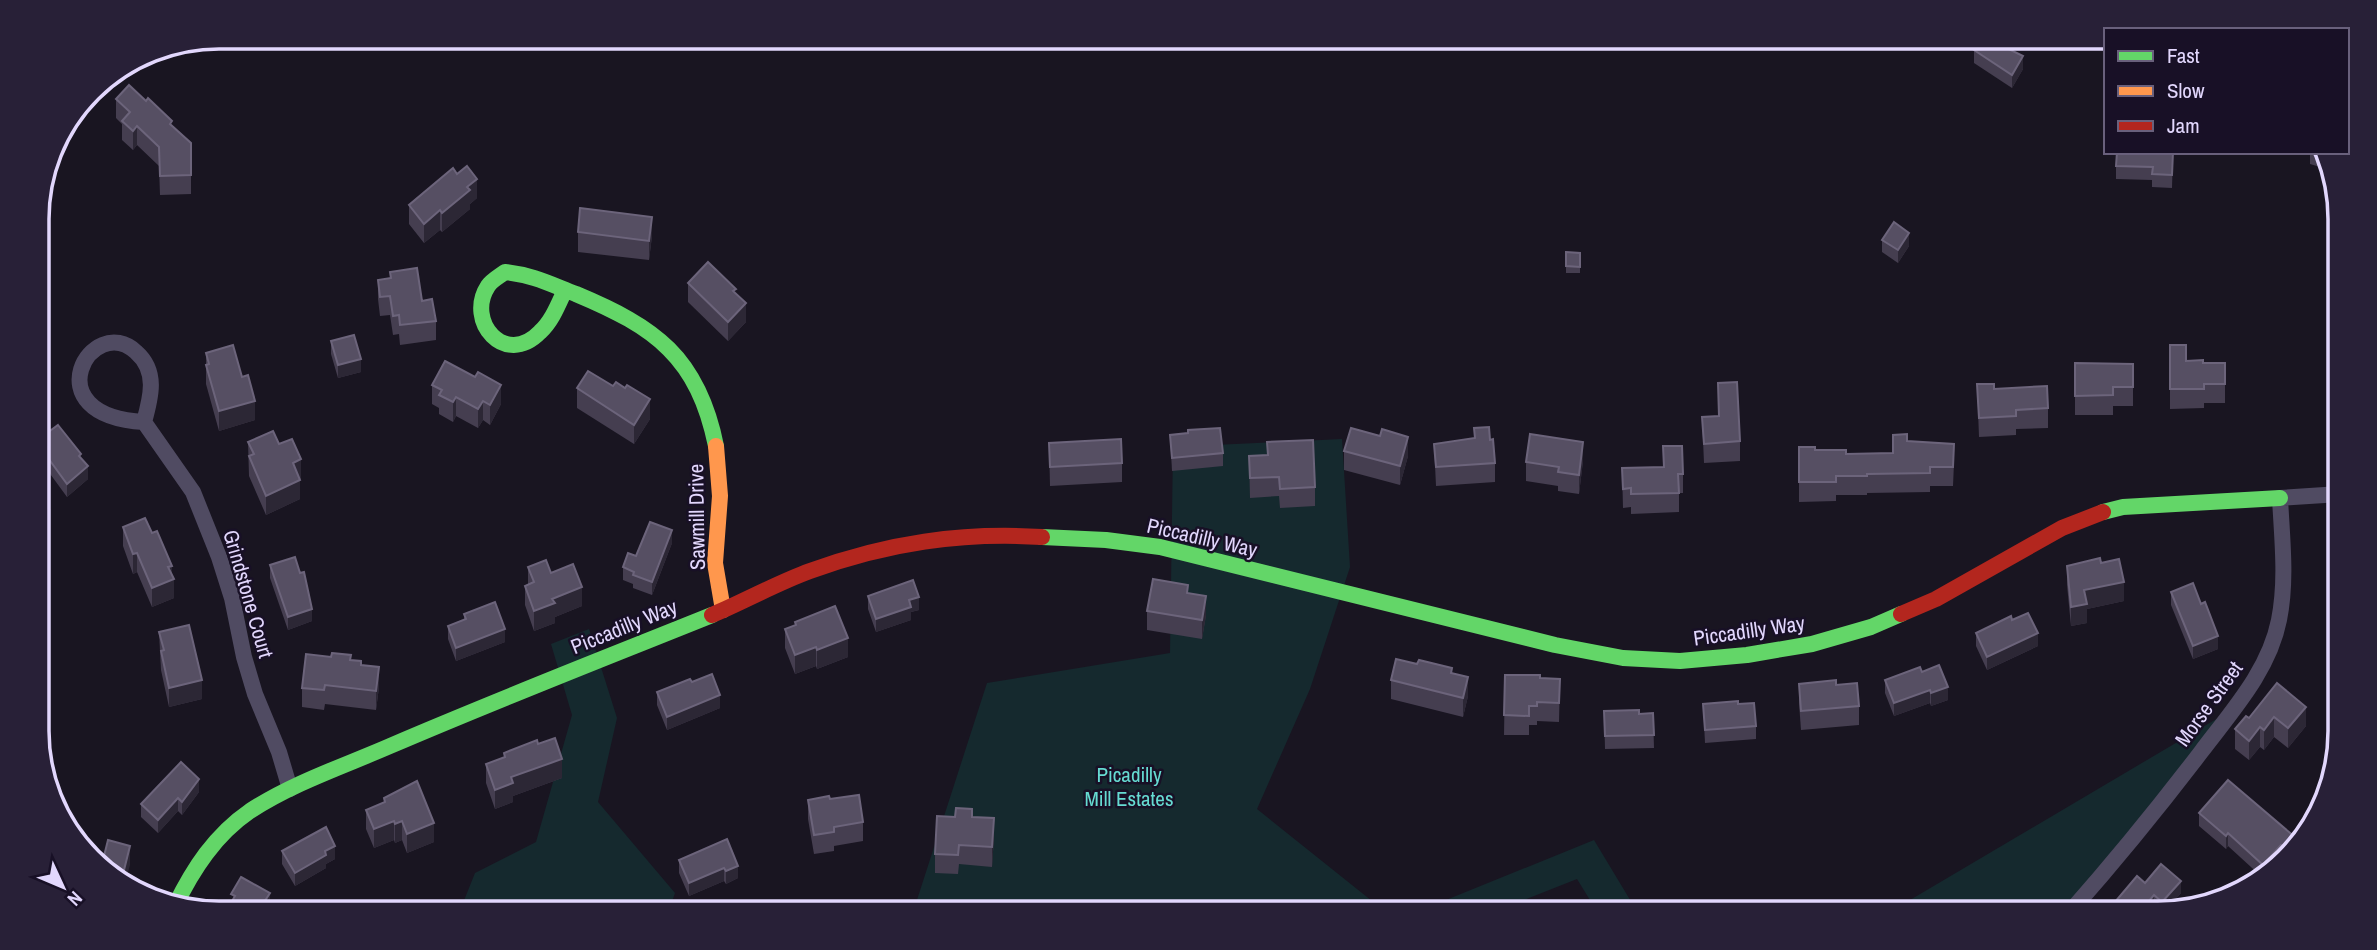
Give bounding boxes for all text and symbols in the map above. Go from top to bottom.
legend [2104,28,2349,154]
text: Fast [2167,41,2200,70]
text: Slow [2167,76,2205,105]
text: Jam [2167,111,2200,140]
street label: Sawmill Drive [681,464,712,570]
street label: Piccadilly Way [1144,511,1260,564]
street label: Grindstone Court [216,526,281,662]
street label: Piccadilly Way [566,592,682,661]
street label: Piccadilly Way [1691,608,1807,653]
street label: Morse Street [2168,655,2249,752]
park label: Picadilly Mill Estates [1085,760,1174,813]
north arrow [28,852,98,922]
text: N [62,886,88,912]

